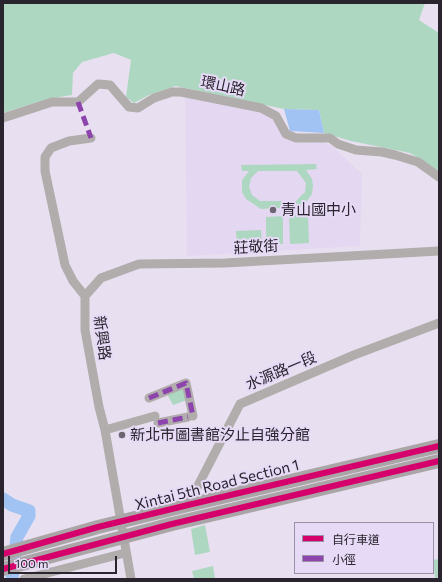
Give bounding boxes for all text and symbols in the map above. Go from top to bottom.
street label: 環山路 [199,73,247,99]
place label: 青山國中小 [281,201,356,219]
marker: 青山國中小 [268,205,278,215]
street label: 莊敬街 [233,237,279,257]
street label: 新興路 [90,314,114,362]
street label: 水源路一段 [243,348,319,394]
place label: 新北市圖書館汐止自強分館 [130,426,310,444]
marker: 新北市圖書館汐止自強分館 [117,430,127,440]
street label: Xintai 5th Road Section 1 [133,456,301,514]
legend [294,522,434,574]
text: 自行車道 [332,532,380,546]
scale bar [10,548,119,574]
text: 小徑 [332,552,356,566]
text: 100 m [15,556,49,570]

